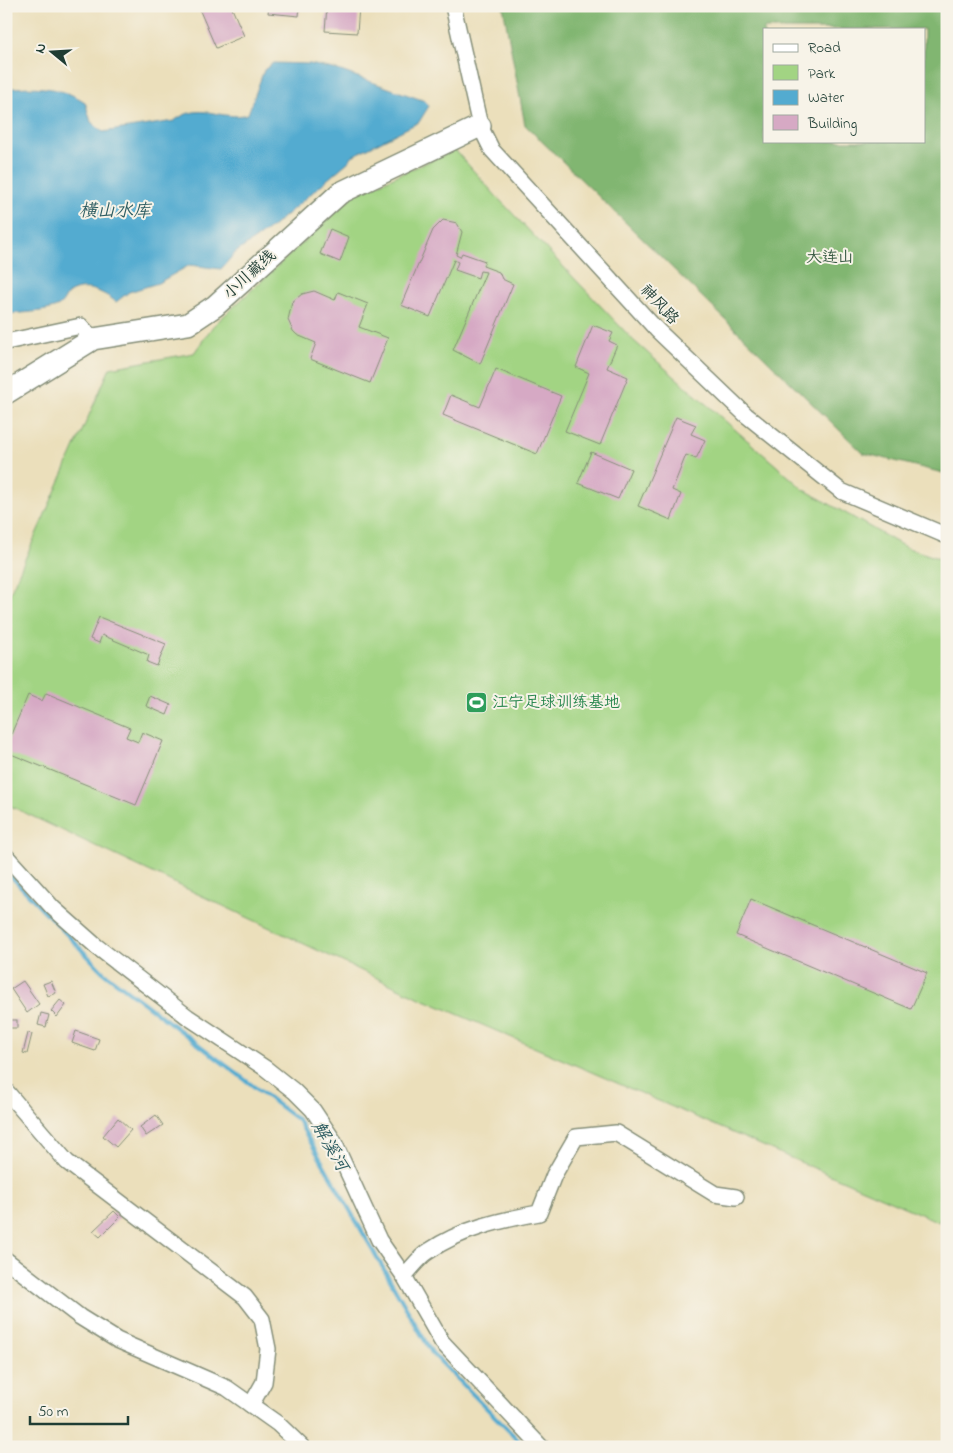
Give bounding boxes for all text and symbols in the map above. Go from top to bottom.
north arrow [28,28,78,78]
legend [763,28,926,142]
text: Road [808,37,841,59]
text: N [30,41,53,56]
text: Park [808,63,836,85]
text: Water [808,87,844,109]
text: Building [807,113,857,136]
water label: 横山水库 [79,199,153,225]
street label: 小川藏线 [218,245,282,305]
park label: 大连山 [806,246,854,270]
street label: 神风路 [634,279,684,331]
sports icon: 江宁足球训练基地 [464,691,488,715]
place label: 江宁足球训练基地 [492,691,620,715]
water label: 解溪河 [304,1117,355,1179]
scale bar [30,1393,128,1425]
text: 50 m [38,1401,69,1423]

